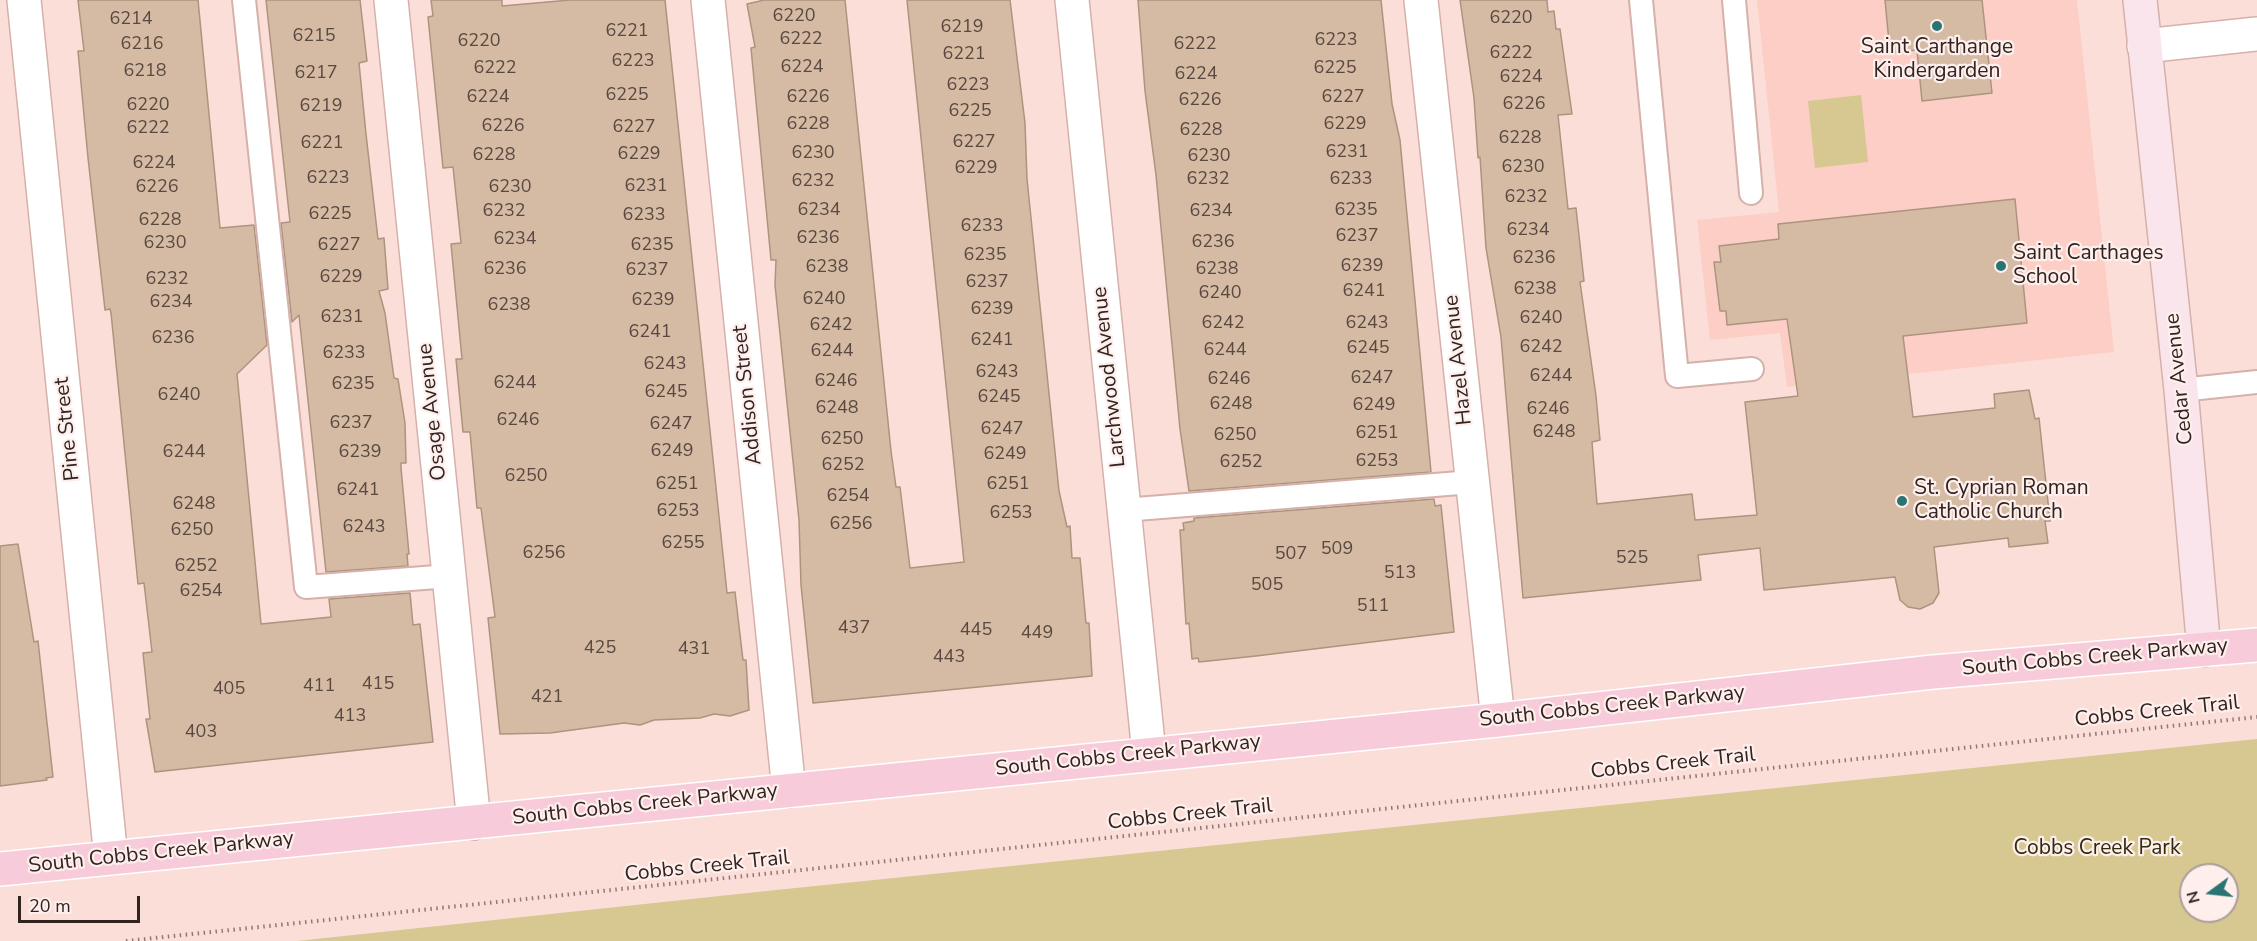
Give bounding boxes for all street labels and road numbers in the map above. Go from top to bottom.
street label: Larchwood Avenue [1088,285,1132,469]
street label: Hazel Avenue [1440,294,1478,426]
street label: Cedar Avenue [2161,312,2199,446]
street label: Addison Street [728,324,768,466]
street label: Osage Avenue [413,342,453,482]
street label: Pine Street [50,376,86,482]
street label: South Cobbs Creek Parkway [1961,634,2229,682]
street label: South Cobbs Creek Parkway [1478,681,1746,733]
street label: Cobbs Creek Trail [2073,691,2241,733]
street label: South Cobbs Creek Parkway [994,730,1262,782]
street label: Cobbs Creek Trail [1589,743,1757,785]
street label: South Cobbs Creek Parkway [511,779,779,831]
street label: Cobbs Creek Trail [1106,794,1274,836]
street label: South Cobbs Creek Parkway [27,827,295,879]
street label: Cobbs Creek Trail [623,846,791,888]

